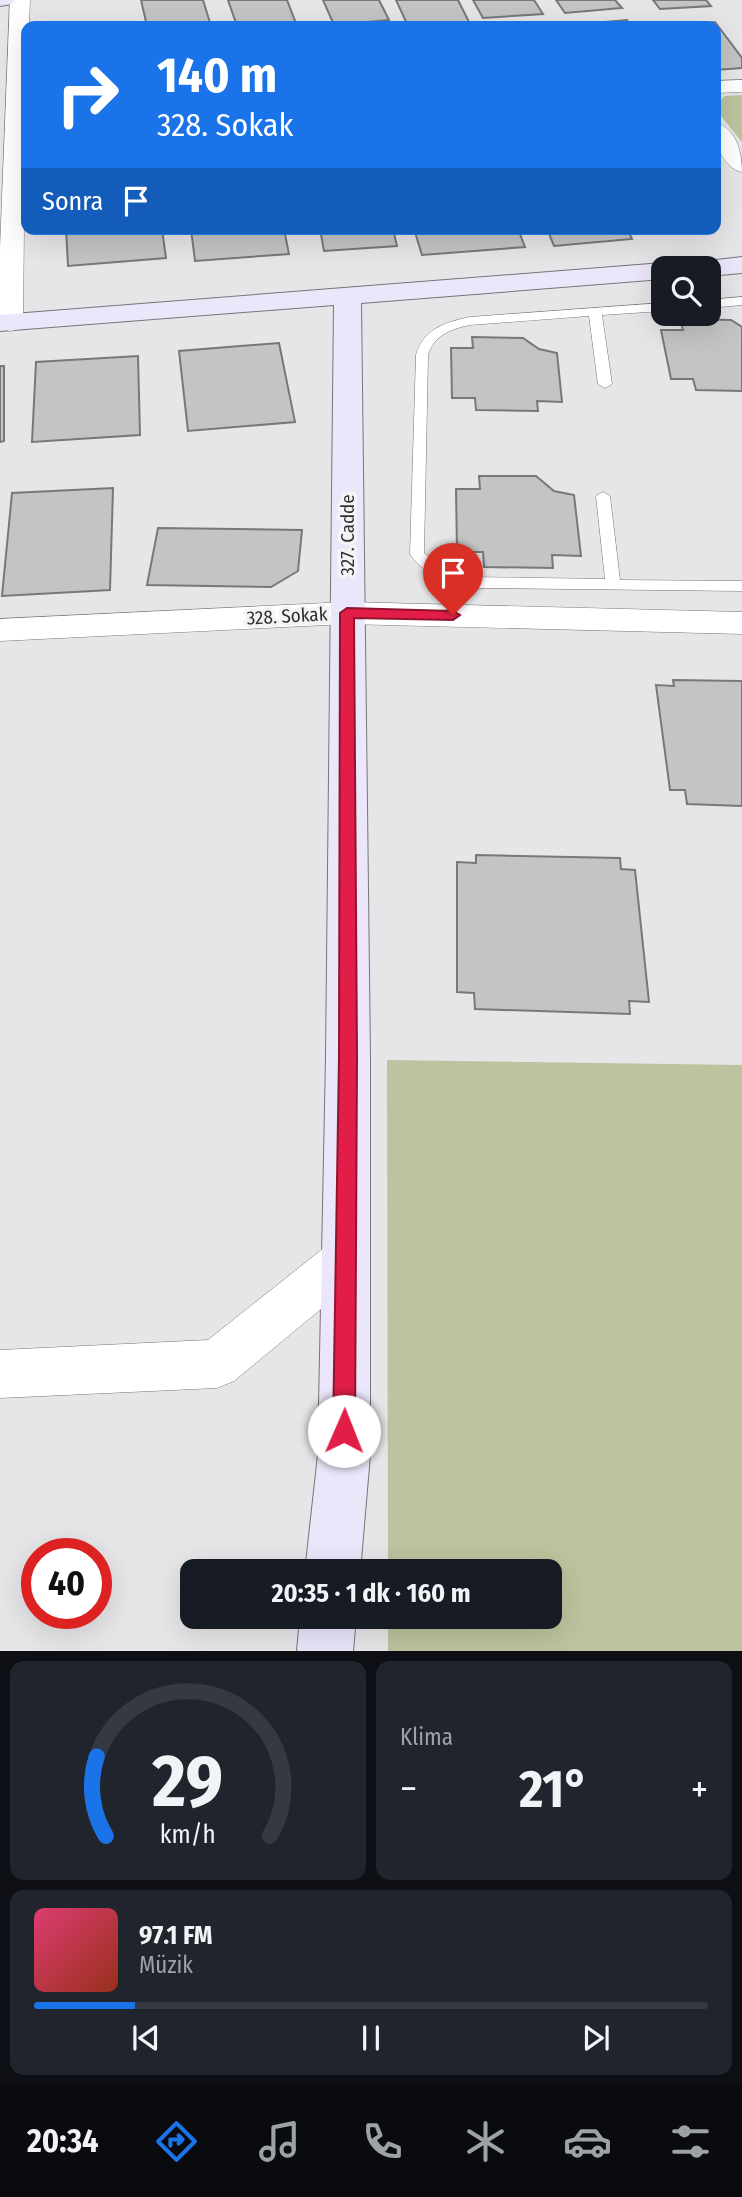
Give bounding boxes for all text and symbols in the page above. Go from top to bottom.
text: 140 m [157,46,277,105]
icon: right [42,49,133,140]
text: 328. Sokak [157,106,293,144]
icon: arrive [117,182,155,220]
text: Sonra [42,186,103,217]
map controls [651,256,721,326]
button: search [651,256,721,326]
street label: 327. Cadde [336,494,359,576]
pin [423,543,483,615]
icon: arrive [434,554,472,592]
street label: 328. Sokak [246,602,328,630]
position arrow [307,1394,381,1468]
speed limit sign: 40 [21,1538,112,1629]
text: 20:35 · 1 dk · 160 m [271,1578,471,1609]
text: Klima [400,1723,453,1751]
text: 29 [152,1739,223,1826]
text: 21° [519,1758,589,1821]
text: − [400,1766,417,1812]
text: + [691,1766,708,1812]
text: km/h [160,1820,216,1850]
text: 97.1 FM [139,1920,213,1951]
text: Müzik [139,1951,193,1979]
icon: previous [127,2019,165,2057]
icon: pause [352,2019,390,2057]
icon: next [577,2019,615,2057]
icon: directions [152,2117,201,2166]
icon: music [255,2117,304,2166]
icon: phone [358,2117,407,2166]
icon: climate [461,2117,510,2166]
icon: car [563,2117,612,2166]
icon: filters [666,2117,715,2166]
text: 20:34 [27,2122,99,2160]

